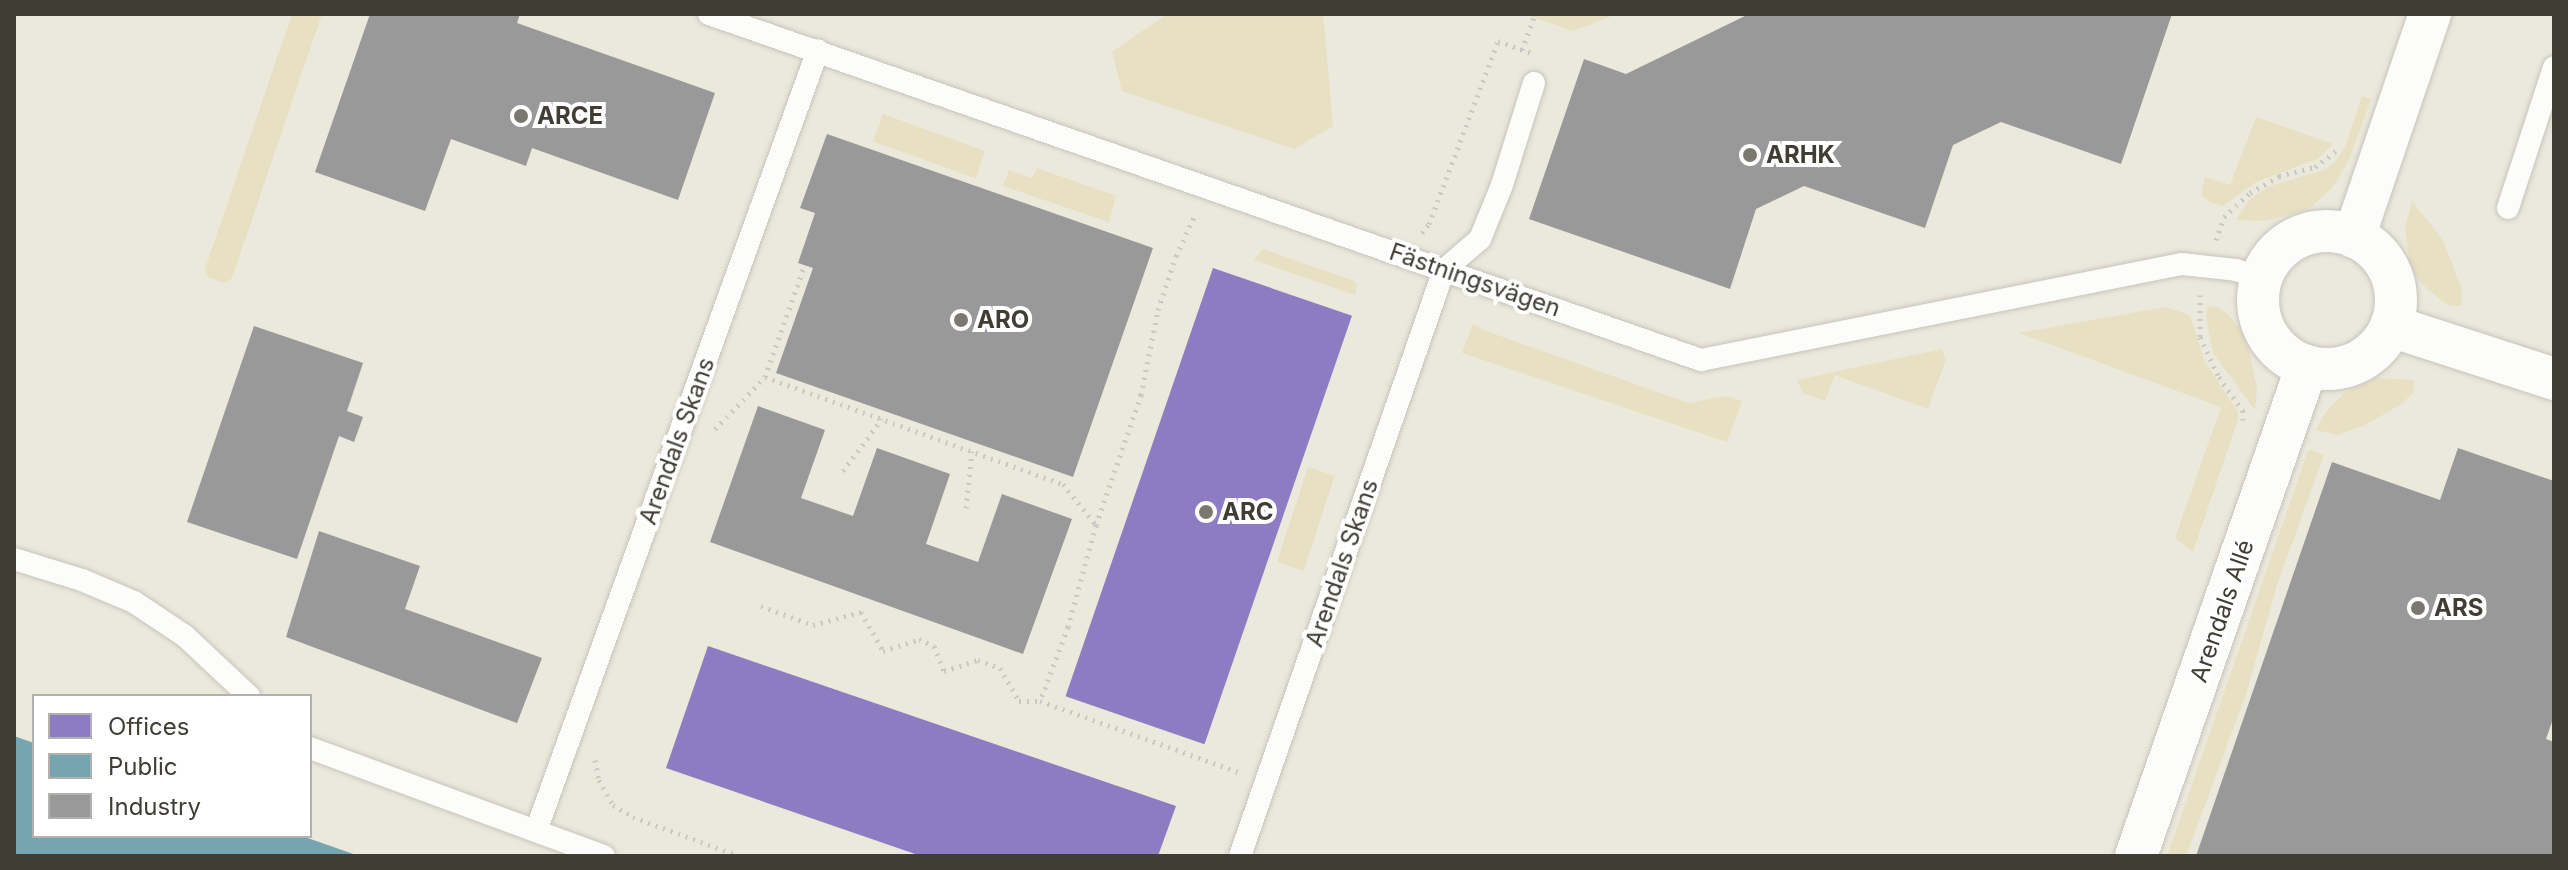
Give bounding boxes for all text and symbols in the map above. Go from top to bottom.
place label: ARCE [537,102,603,130]
marker: ARCE [512,107,530,125]
place label: ARHK [1766,141,1835,169]
marker: ARHK [1741,146,1759,164]
street label: Fästningsvägen [1386,237,1564,323]
place label: ARO [977,306,1029,334]
marker: ARO [952,311,970,329]
street label: Arendals Skans [633,354,721,528]
street label: Arendals Skans [1300,475,1384,651]
place label: ARC [1222,498,1273,526]
marker: ARC [1197,503,1215,521]
street label: Arendals Allé [2184,536,2260,686]
place label: ARS [2434,594,2483,622]
marker: ARS [2409,599,2427,617]
legend [32,694,312,838]
text: Offices [108,712,189,741]
text: Public [108,752,178,781]
text: Industry [108,792,201,821]

